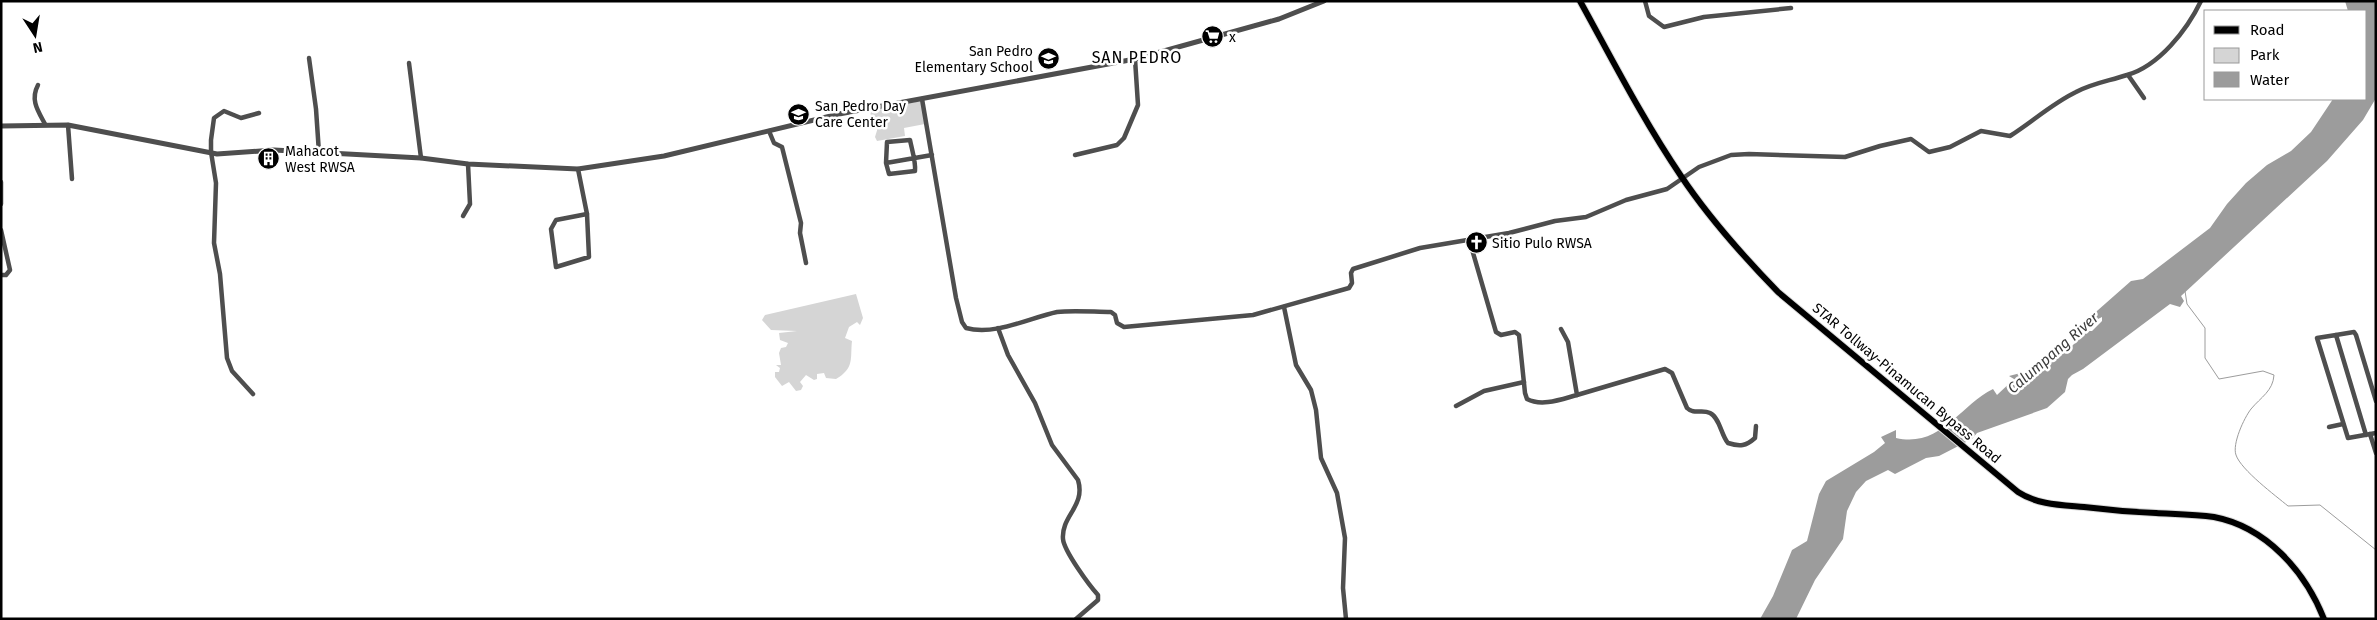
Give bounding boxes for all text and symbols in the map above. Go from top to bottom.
north arrow [10,10,60,60]
legend [2204,10,2367,100]
text: Road [2250,21,2285,39]
supermarket icon: x [1201,25,1225,49]
place label: x [1229,29,1236,46]
text: N [31,38,44,57]
place label: San Pedro Elementary School [915,43,1033,76]
text: Park [2250,46,2280,64]
school or university icon: San Pedro Elementary School [1037,47,1061,71]
district label: SAN PEDRO [1092,48,1182,67]
text: Water [2250,71,2289,89]
place label: San Pedro Day Care Center [815,98,906,131]
school or university icon: San Pedro Day Care Center [787,102,811,126]
place label: Mahacot West RWSA [285,143,355,176]
building icon: Mahacot West RWSA [257,147,281,171]
church icon: Sitio Pulo RWSA [1464,231,1488,255]
place label: Sitio Pulo RWSA [1492,235,1592,252]
street label: STAR Tollway-Pinamucan Bypass Road [1809,300,2004,467]
water label: Calumpang River [2004,308,2103,397]

